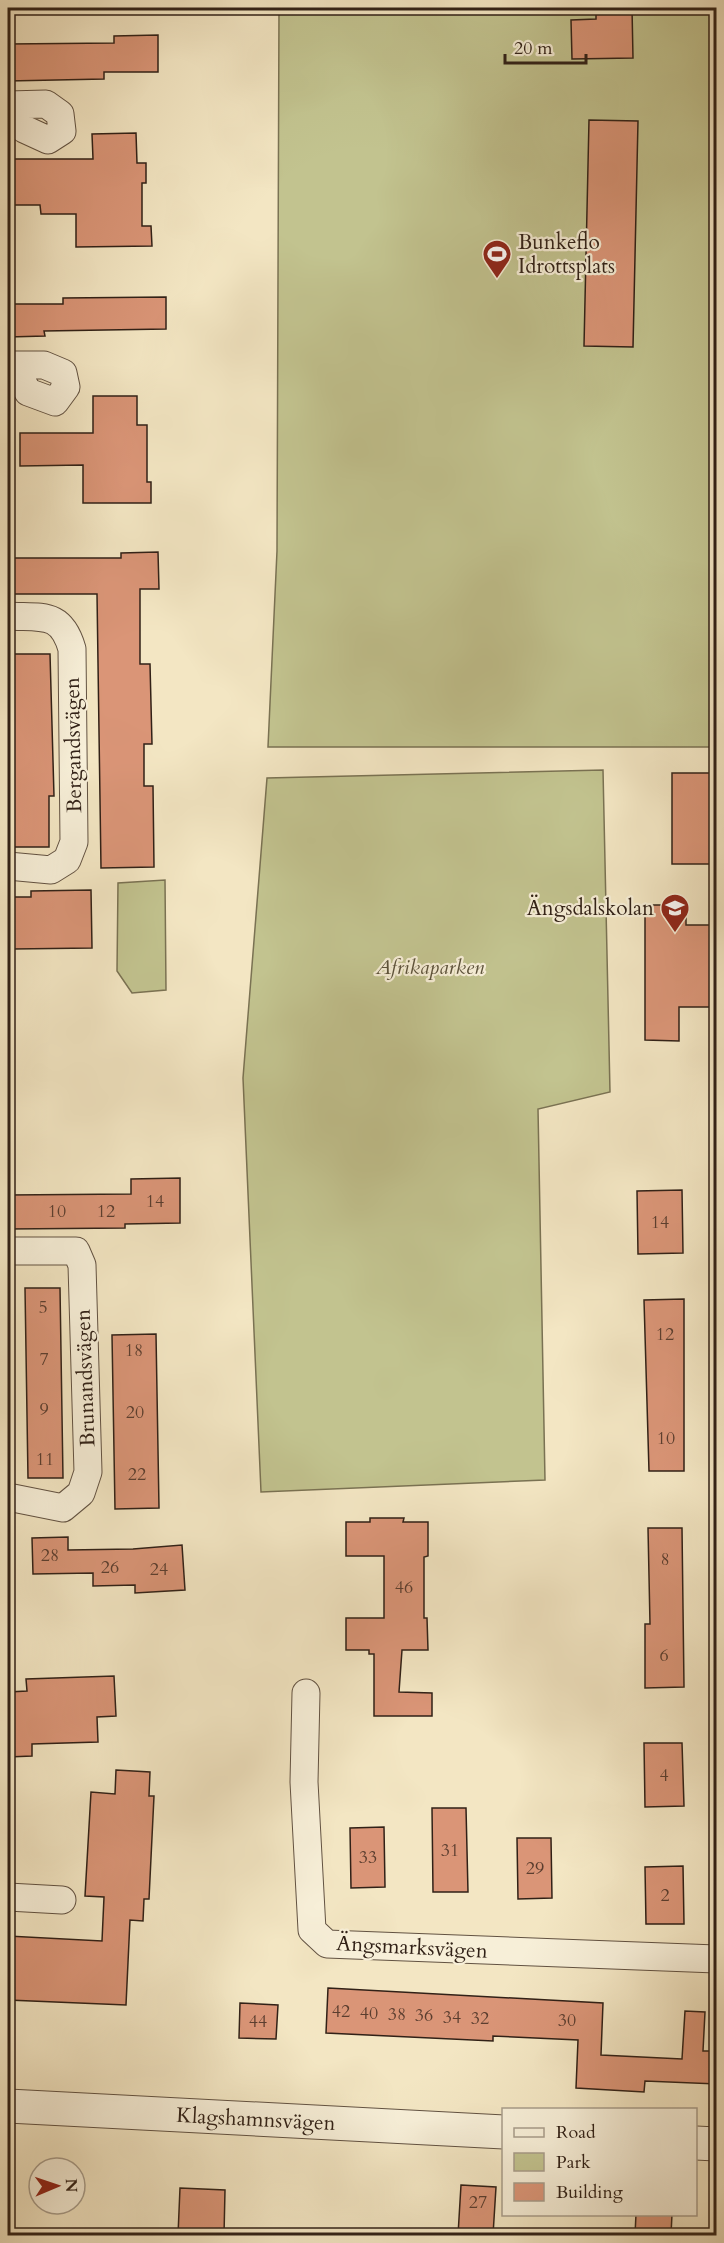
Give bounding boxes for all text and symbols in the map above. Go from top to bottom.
scale bar [505,27,586,65]
text: 20 m [514,36,553,61]
place label: Bunkeflo Idrottsplats [518,228,615,281]
sports icon: Bunkeflo Idrottsplats [481,238,513,280]
street label: Bergandsvägen [58,677,89,813]
school or university icon: Ängsdalskolan [659,892,691,934]
place label: Ängsdalskolan [527,894,654,923]
park label: Afrikaparken [375,953,485,982]
house number: 14 [146,1189,164,1214]
house number: 10 [48,1199,66,1224]
house number: 12 [97,1199,115,1224]
house number: 14 [651,1210,669,1235]
house number: 5 [38,1295,48,1320]
street label: Brunandsvägen [69,1309,102,1447]
house number: 12 [656,1322,674,1347]
house number: 18 [125,1338,143,1363]
house number: 7 [39,1347,49,1372]
house number: 9 [39,1397,49,1422]
house number: 20 [126,1400,144,1425]
house number: 10 [657,1426,675,1451]
house number: 11 [36,1447,54,1472]
house number: 22 [128,1462,146,1487]
house number: 28 [41,1543,59,1568]
house number: 8 [660,1547,670,1572]
house number: 26 [101,1555,119,1580]
house number: 24 [150,1557,168,1582]
house number: 46 [395,1575,413,1600]
house number: 6 [659,1643,669,1668]
house number: 4 [659,1763,669,1788]
house number: 31 [441,1838,459,1863]
house number: 33 [359,1845,377,1870]
house number: 29 [526,1856,544,1881]
house number: 2 [660,1883,670,1908]
street label: Ängsmarksvägen [336,1929,488,1966]
house number: 42 [332,1999,350,2024]
house number: 40 [360,2001,378,2026]
house number: 38 [388,2002,406,2027]
house number: 36 [415,2003,433,2028]
house number: 34 [443,2005,461,2030]
house number: 32 [471,2006,489,2031]
house number: 30 [558,2008,576,2033]
house number: 44 [249,2009,267,2034]
street label: Klagshamnsvägen [176,2101,336,2138]
legend [502,2108,697,2216]
text: Road [556,2120,596,2145]
text: Park [556,2150,591,2175]
north arrow [27,2156,87,2216]
text: N [60,2178,82,2193]
text: Building [556,2180,624,2205]
house number: 27 [469,2190,487,2215]

